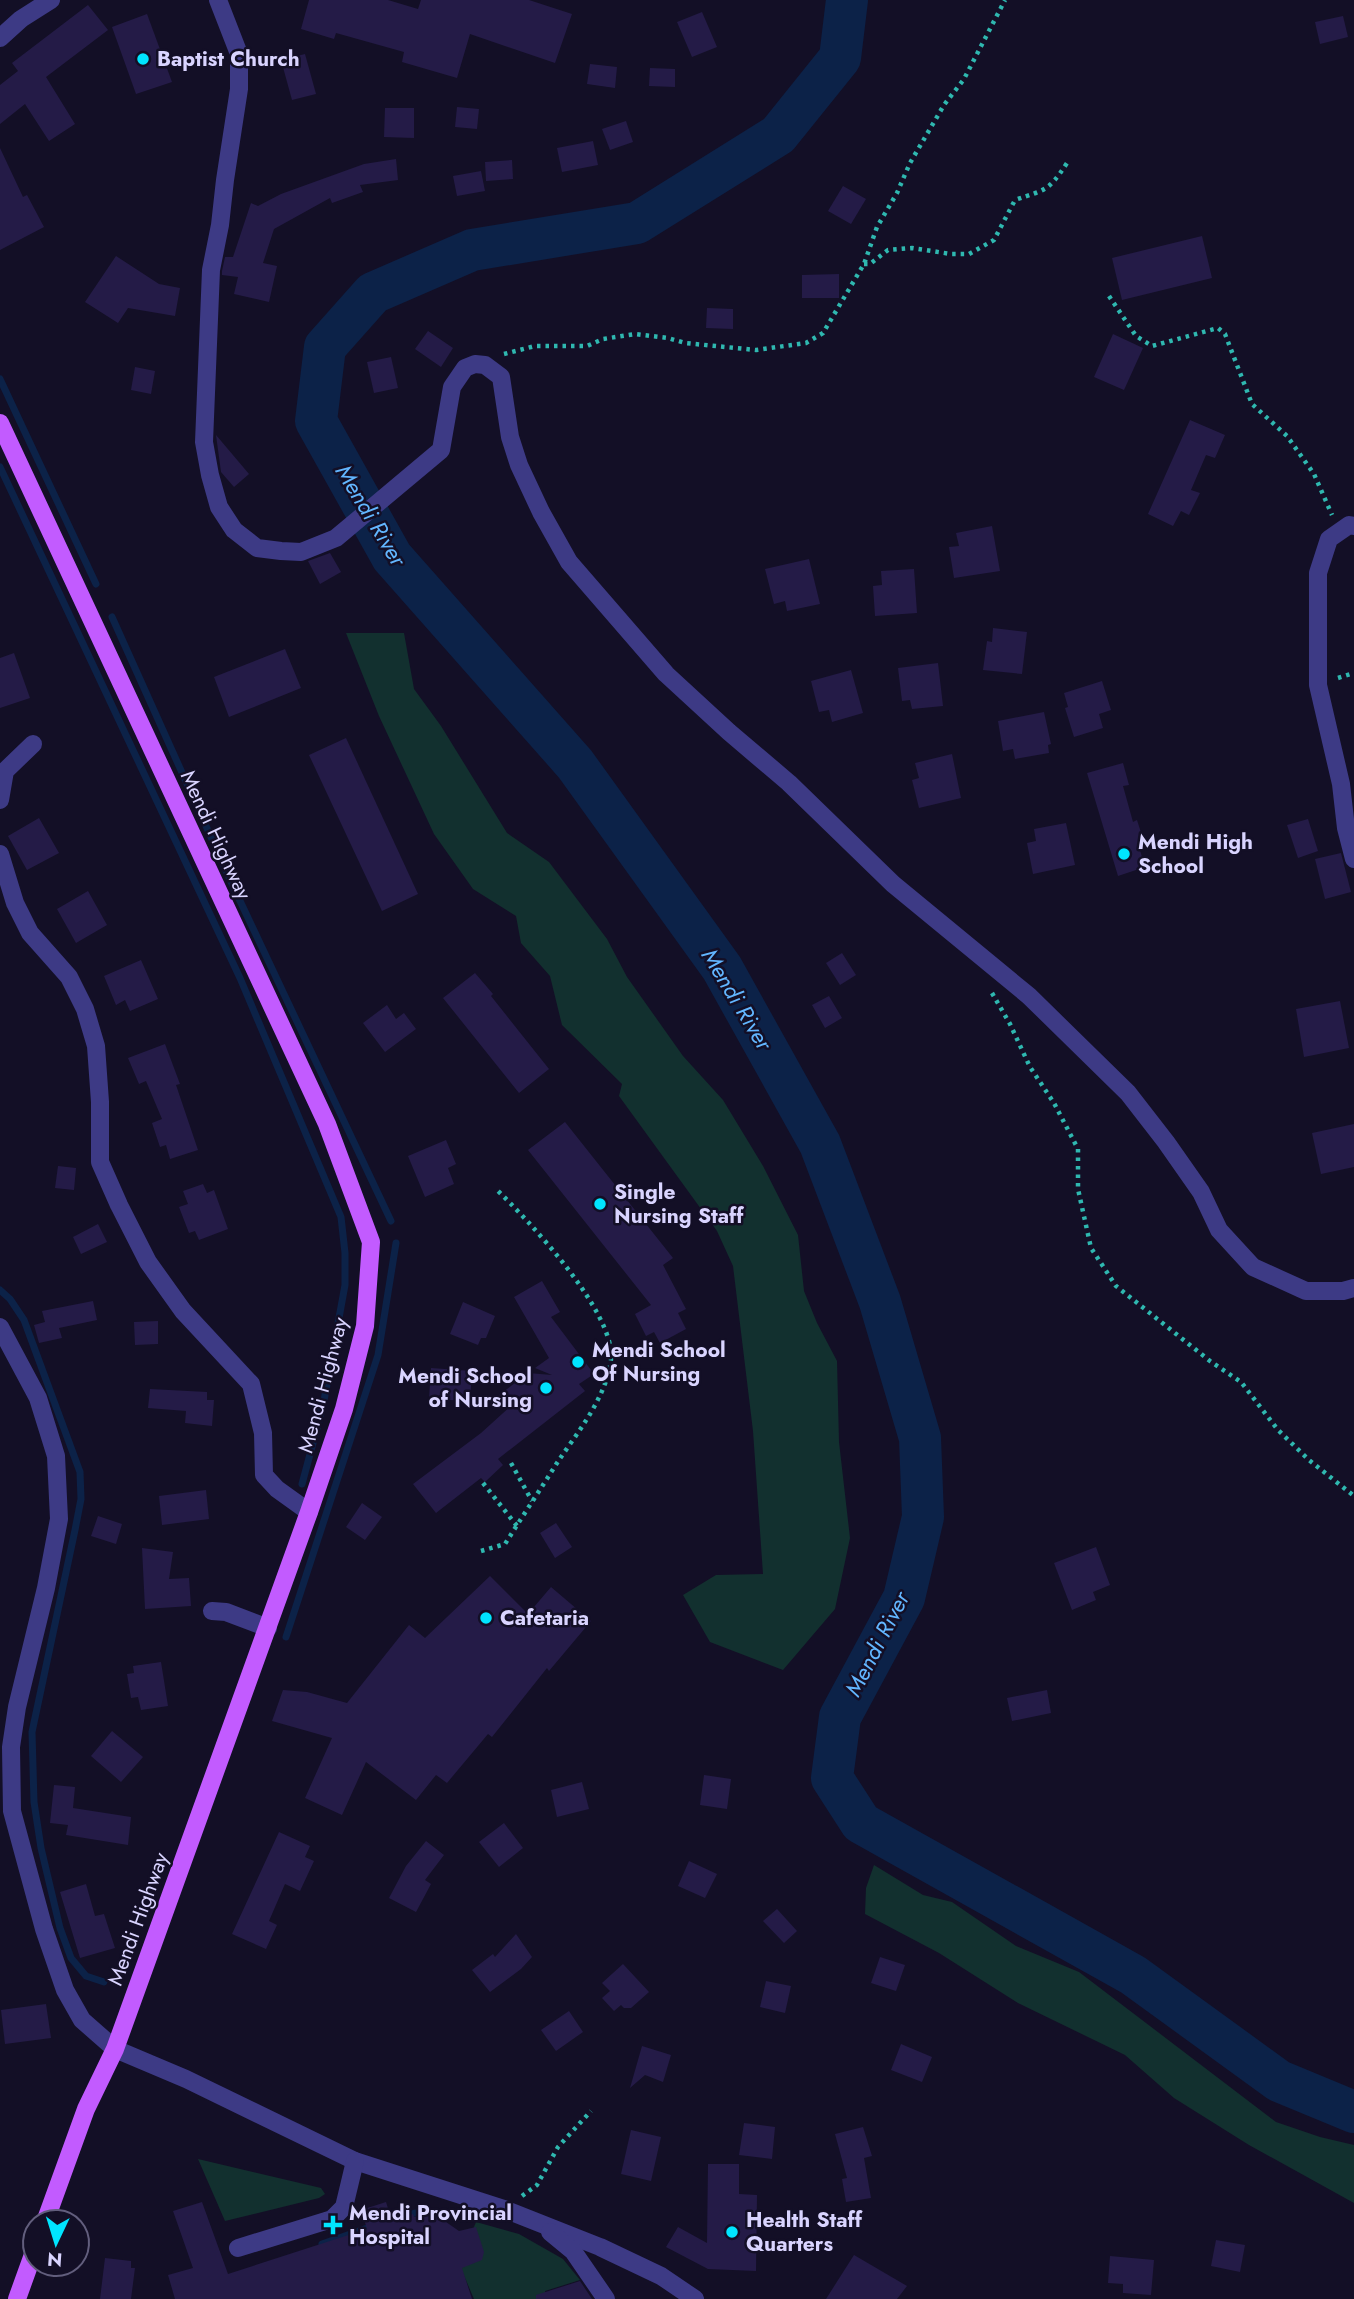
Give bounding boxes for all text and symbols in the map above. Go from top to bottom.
place label: Baptist Church [157,44,300,74]
marker: Baptist Church [135,51,151,67]
water label: Mendi River [327,458,416,574]
street label: Mendi Highway [173,765,259,905]
place label: Mendi High School [1138,827,1253,881]
marker: Mendi High School [1116,846,1132,862]
water label: Mendi River [693,942,782,1058]
place label: Single Nursing Staff [614,1177,744,1231]
marker: Single Nursing Staff [592,1196,608,1212]
street label: Mendi Highway [290,1313,356,1456]
place label: Mendi School Of Nursing [592,1335,726,1389]
marker: Mendi School Of Nursing [570,1354,586,1370]
place label: Mendi School of Nursing [398,1361,532,1415]
marker: Mendi School of Nursing [538,1380,554,1396]
water label: Mendi River [836,1584,919,1702]
place label: Cafetaria [500,1603,589,1633]
marker: Cafetaria [478,1610,494,1626]
street label: Mendi Highway [100,1848,176,1990]
place label: Mendi Provincial Hospital [349,2198,512,2252]
place label: Health Staff Quarters [746,2205,863,2259]
north arrow [21,2208,91,2278]
marker: Mendi Provincial Hospital [323,2215,343,2235]
marker: Health Staff Quarters [724,2224,740,2240]
text: N [46,2245,63,2273]

